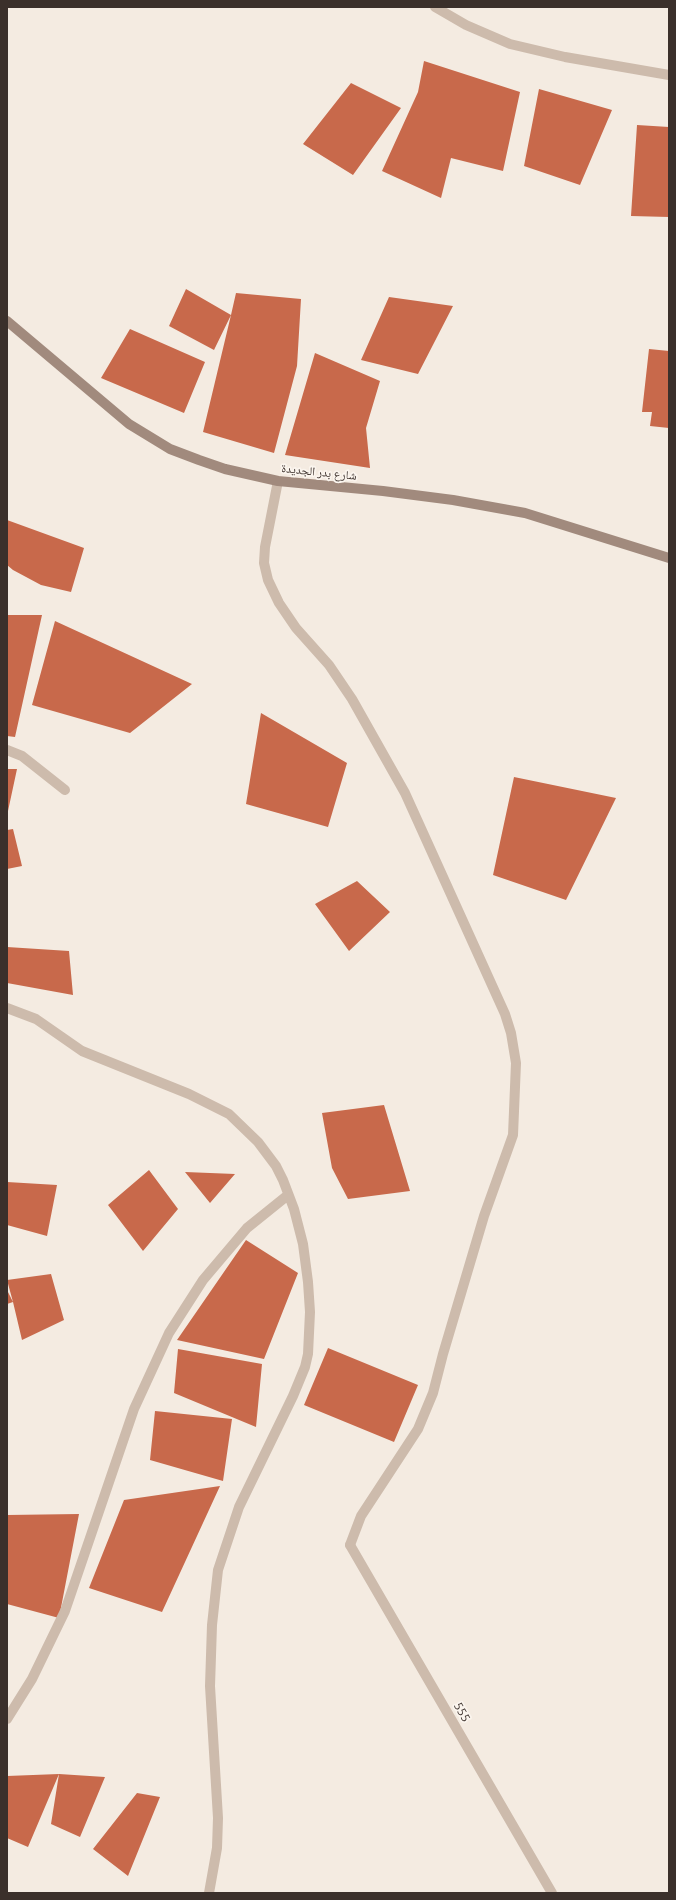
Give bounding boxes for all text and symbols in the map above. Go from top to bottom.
street label: شارع بدر الجديدة [281,461,357,483]
street label: 555 [451,1700,473,1724]

